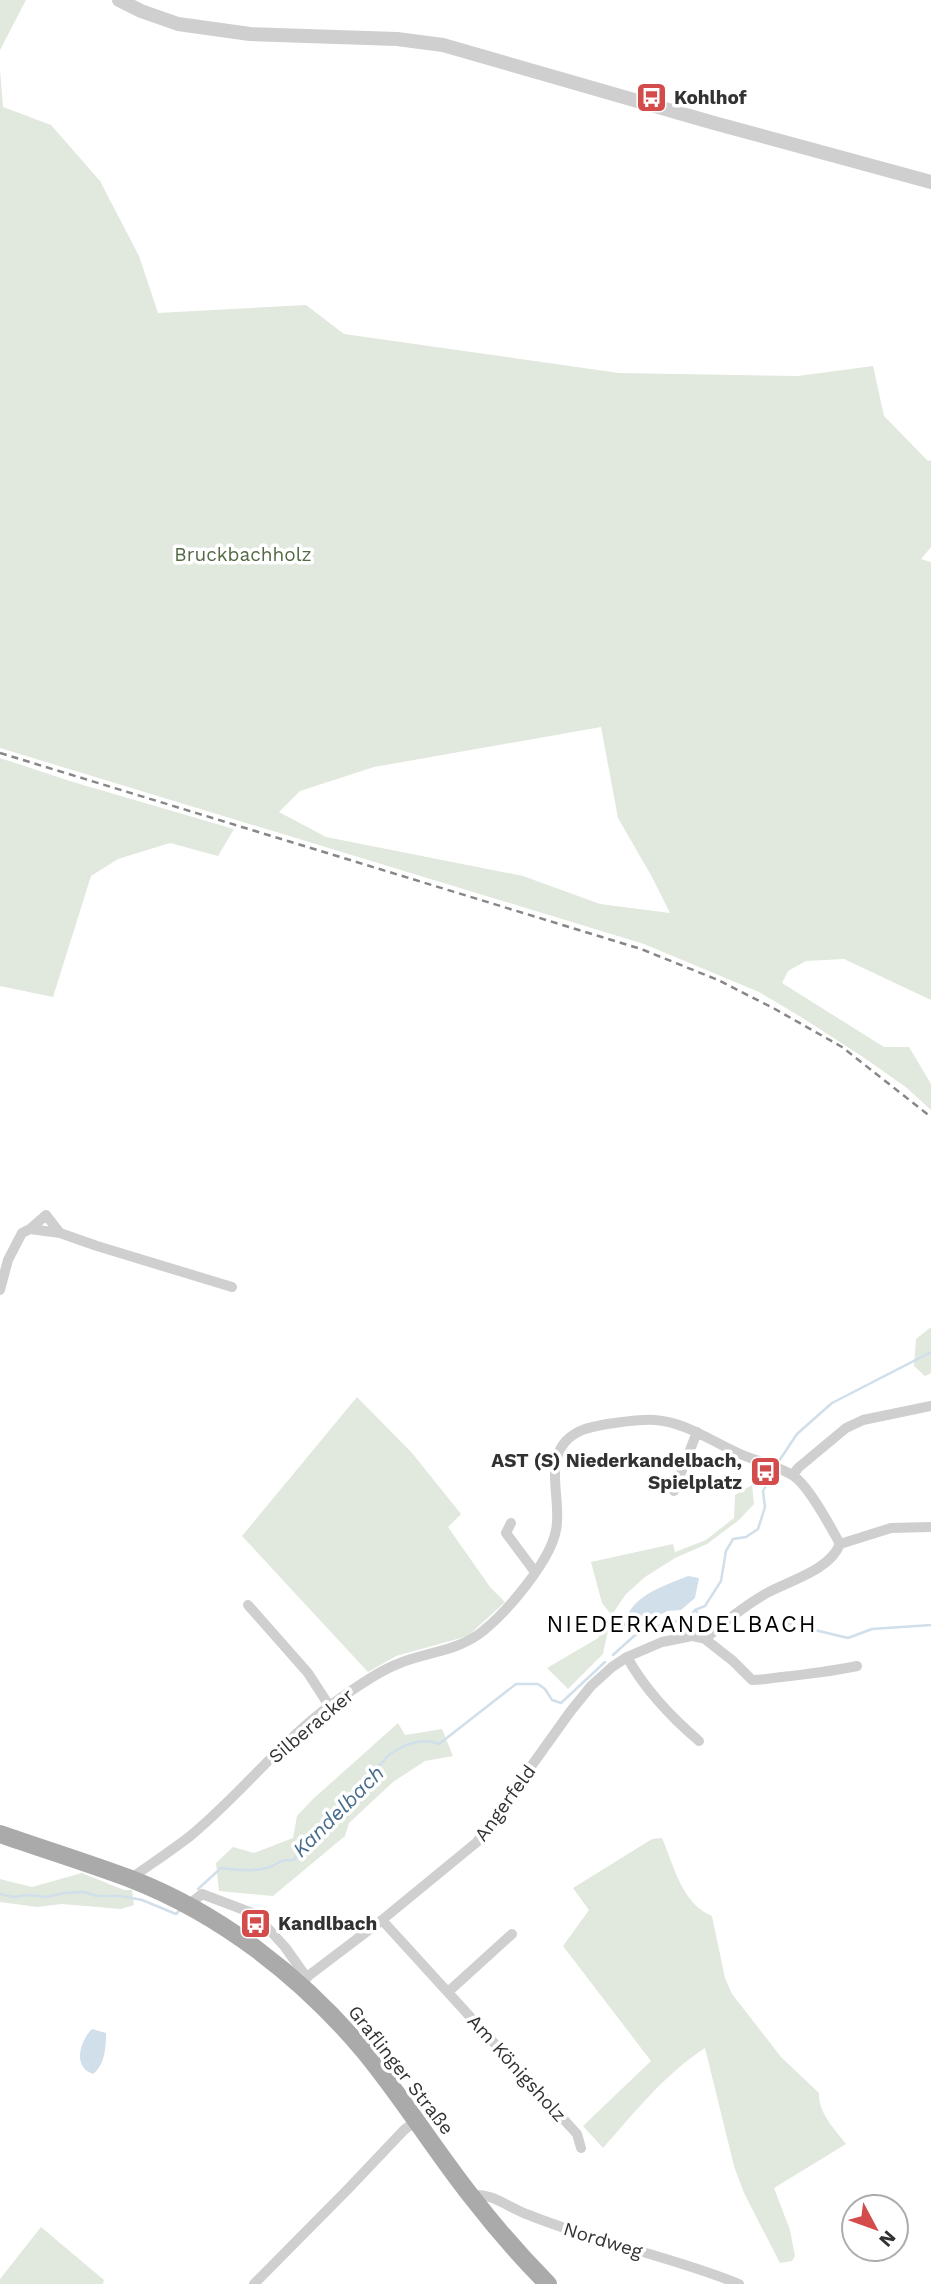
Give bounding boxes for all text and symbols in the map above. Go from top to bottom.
bus stop icon: Kohlhof [634,80,668,114]
place label: Kohlhof [674,86,747,109]
park label: Bruckbachholz [174,543,312,566]
place label: AST (S) Niederkandelbach, Spielplatz [491,1449,742,1494]
bus stop icon: AST (S) Niederkandelbach, Spielplatz [748,1454,782,1488]
district label: NIEDERKANDELBACH [546,1611,818,1638]
street label: Silberacker [264,1684,358,1768]
water label: Kandelbach [287,1760,389,1862]
street label: Angerfeld [470,1760,540,1846]
bus stop icon: Kandlbach [238,1906,272,1940]
place label: Kandlbach [278,1912,377,1935]
street label: Graflinger Straße [343,2001,459,2139]
street label: Am Königsholz [463,2010,571,2126]
north arrow [840,2193,910,2263]
street label: Nordweg [561,2217,646,2263]
text: N [874,2226,901,2252]

